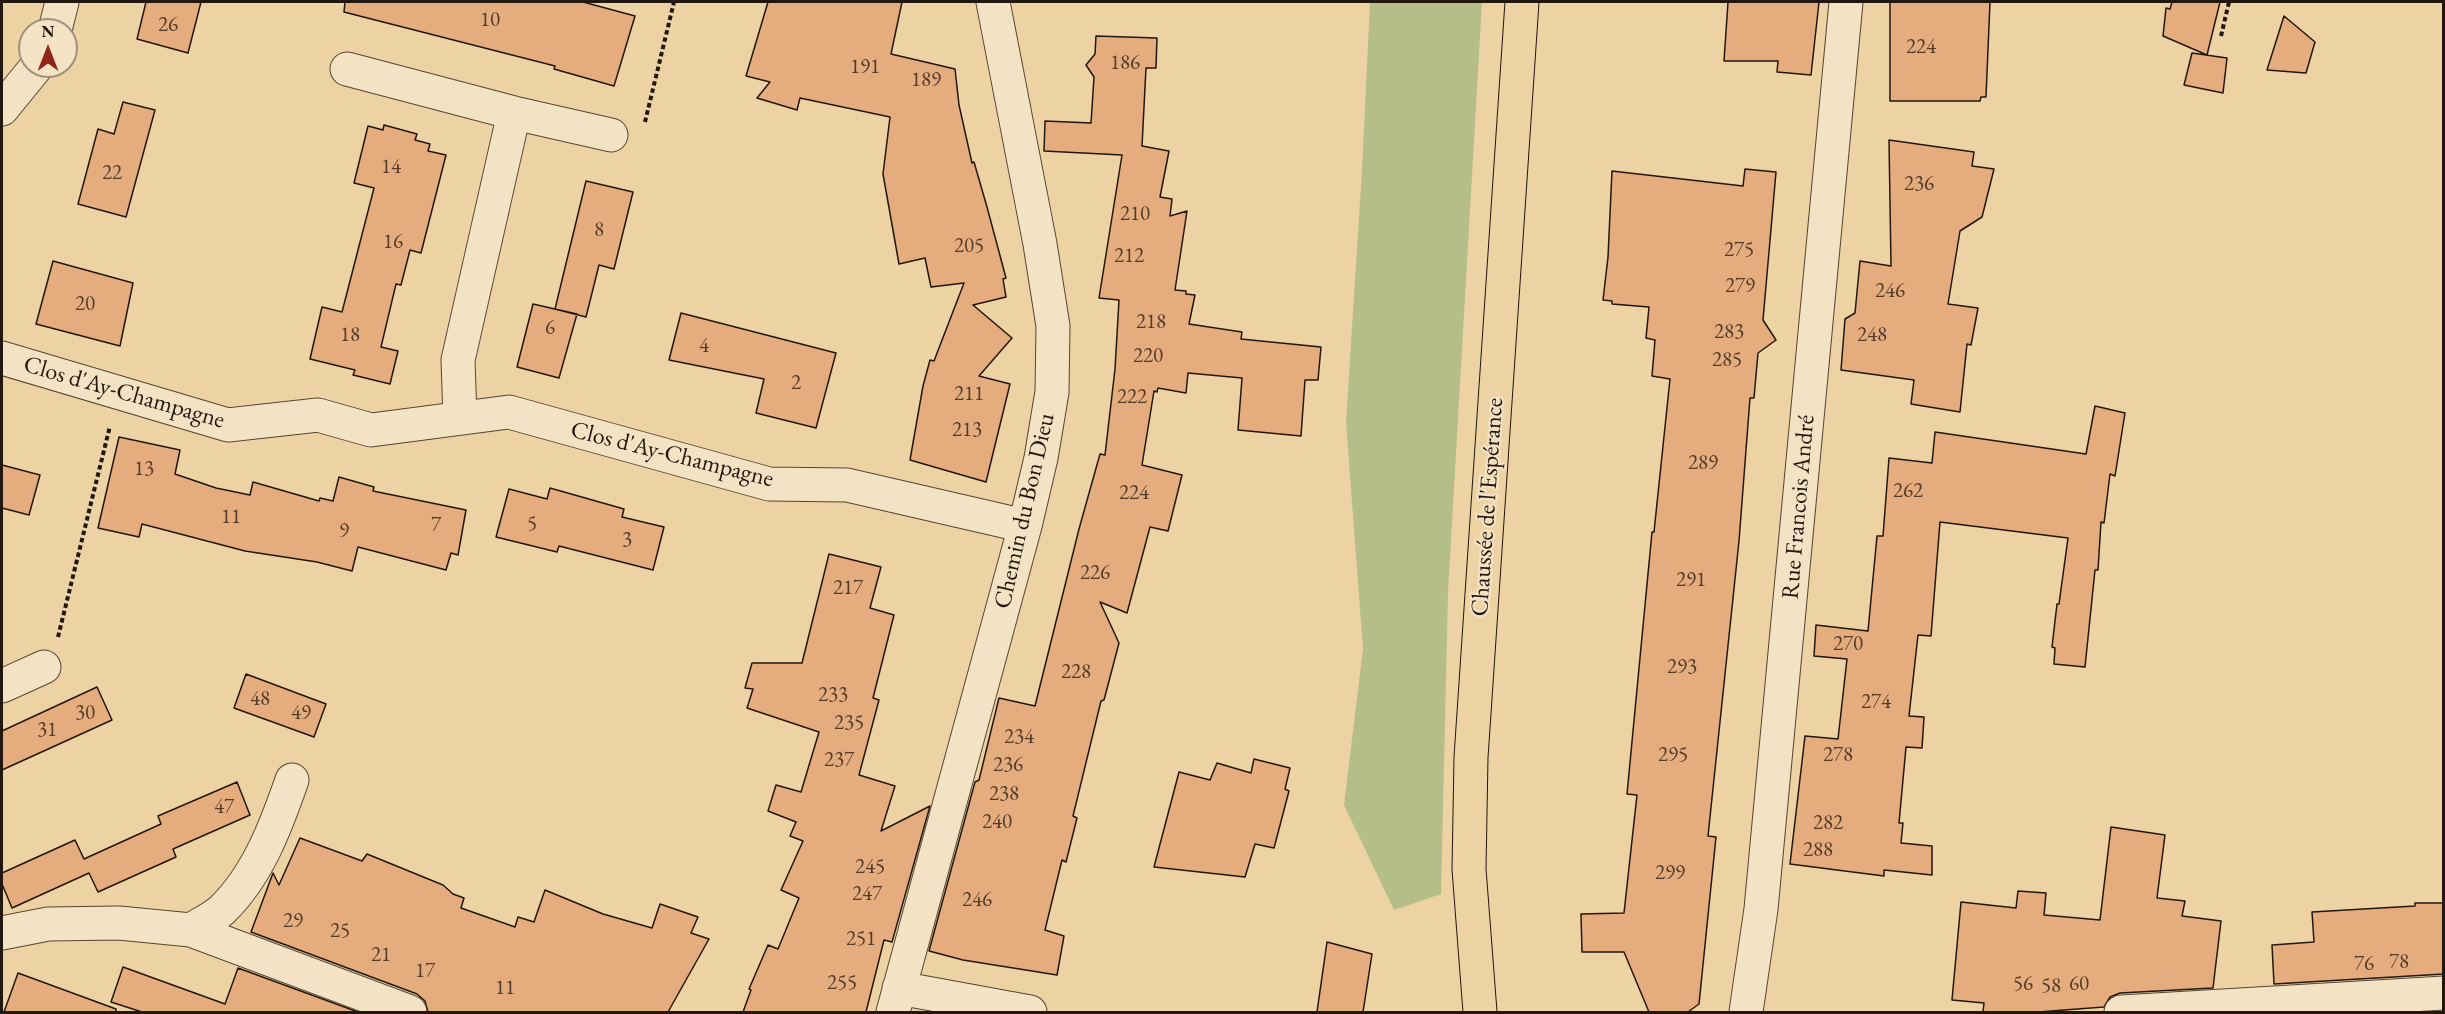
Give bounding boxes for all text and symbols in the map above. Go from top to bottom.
house number: 10 [480,7,500,33]
house number: 26 [158,12,178,38]
north arrow [18,18,78,78]
text: N [42,21,54,42]
house number: 224 [1906,34,1936,60]
house number: 186 [1110,50,1140,76]
house number: 191 [850,54,880,80]
house number: 189 [911,67,941,93]
house number: 14 [381,154,401,180]
house number: 22 [102,160,122,186]
house number: 236 [1904,171,1934,197]
house number: 210 [1120,201,1150,227]
house number: 8 [594,217,604,243]
house number: 16 [383,229,403,255]
house number: 205 [954,233,984,259]
house number: 275 [1724,237,1754,263]
house number: 212 [1114,243,1144,269]
house number: 279 [1725,273,1755,299]
house number: 246 [1875,278,1905,304]
house number: 20 [75,291,95,317]
house number: 218 [1136,309,1166,335]
house number: 6 [545,315,555,341]
house number: 283 [1714,319,1744,345]
house number: 18 [340,322,360,348]
house number: 248 [1857,322,1887,348]
house number: 4 [699,333,709,359]
house number: 220 [1133,343,1163,369]
house number: 285 [1712,347,1742,373]
street label: Clos d'Ay-Champagne [20,351,228,435]
house number: 2 [791,370,801,396]
house number: 211 [954,381,984,407]
house number: 222 [1117,384,1147,410]
street label: Chaussée de l'Espérance [1466,397,1510,617]
street label: Chemin du Bon Dieu [988,410,1062,612]
street label: Rue Francois André [1777,414,1821,600]
street label: Clos d'Ay-Champagne [568,416,776,494]
house number: 213 [952,417,982,443]
house number: 289 [1688,450,1718,476]
house number: 13 [134,456,154,482]
house number: 262 [1893,478,1923,504]
house number: 224 [1119,480,1149,506]
house number: 11 [221,504,241,530]
house number: 5 [527,511,537,537]
house number: 7 [431,512,441,538]
house number: 9 [339,518,349,544]
house number: 3 [622,527,632,553]
house number: 226 [1080,560,1110,586]
house number: 291 [1676,567,1706,593]
house number: 217 [833,575,863,601]
house number: 270 [1833,631,1863,657]
house number: 293 [1667,654,1697,680]
house number: 228 [1061,659,1091,685]
house number: 233 [818,682,848,708]
house number: 48 [250,686,270,712]
house number: 274 [1861,689,1891,715]
house number: 30 [75,700,95,726]
house number: 49 [291,700,311,726]
house number: 235 [834,710,864,736]
house number: 31 [37,717,57,743]
house number: 234 [1004,724,1034,750]
house number: 295 [1658,742,1688,768]
house number: 278 [1823,742,1853,768]
house number: 237 [824,747,854,773]
house number: 236 [993,752,1023,778]
house number: 238 [989,781,1019,807]
house number: 47 [214,794,234,820]
house number: 240 [982,809,1012,835]
house number: 282 [1813,810,1843,836]
house number: 288 [1803,837,1833,863]
house number: 245 [855,854,885,880]
house number: 299 [1655,860,1685,886]
house number: 247 [852,881,882,907]
house number: 246 [962,887,992,913]
house number: 29 [283,908,303,934]
house number: 25 [330,918,350,944]
house number: 251 [846,926,876,952]
house number: 21 [371,942,391,968]
house number: 78 [2389,949,2409,975]
house number: 76 [2354,951,2374,977]
house number: 17 [415,958,435,984]
house number: 255 [827,970,857,996]
house number: 56 [2013,971,2033,997]
house number: 60 [2069,971,2089,997]
house number: 58 [2041,973,2061,999]
house number: 11 [495,975,515,1001]

